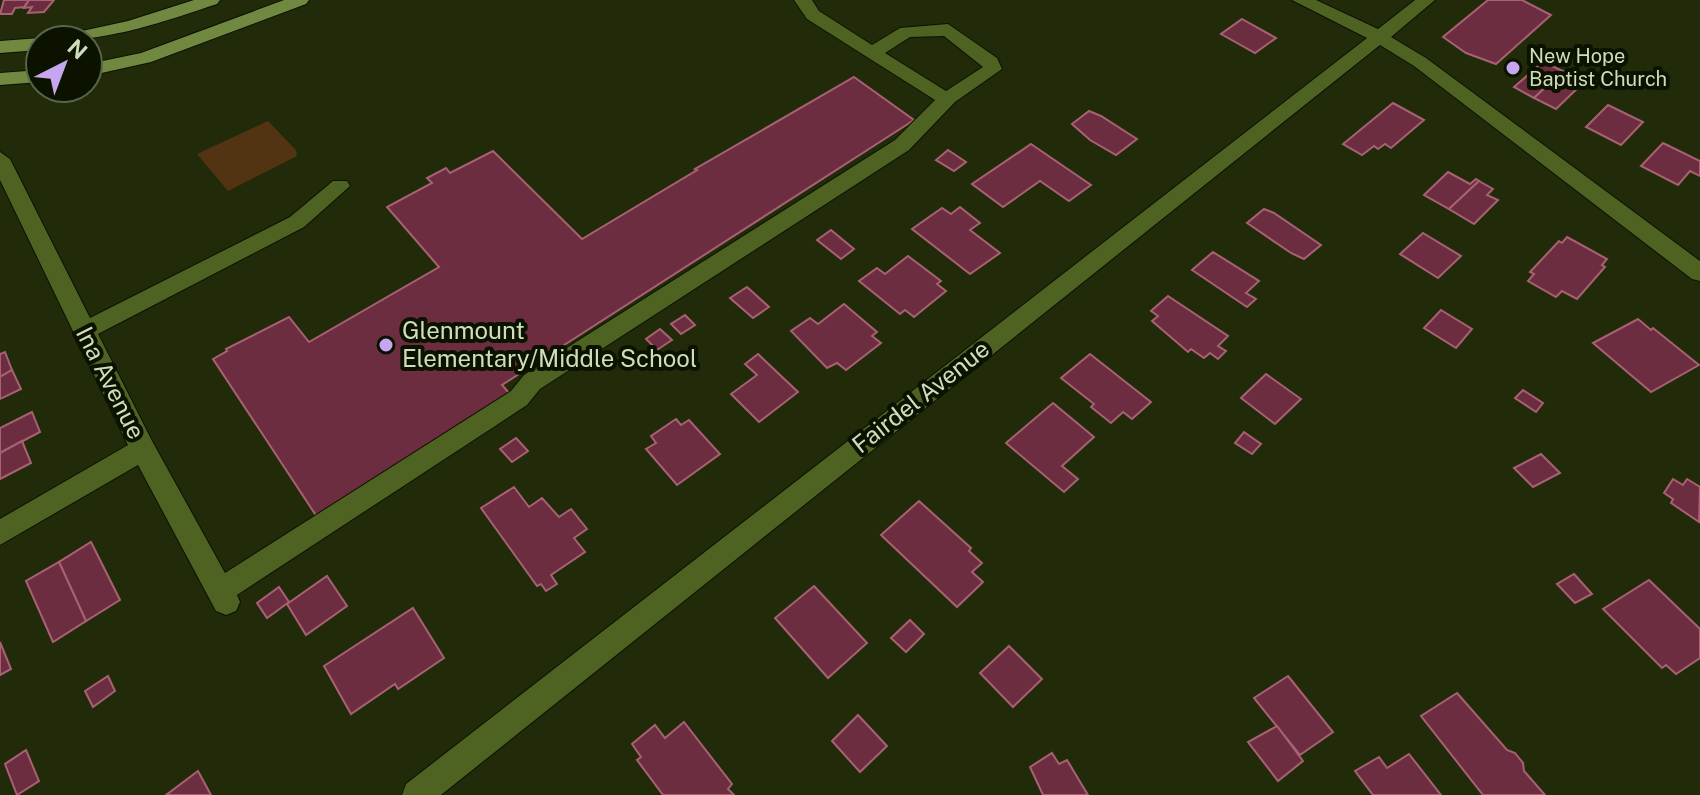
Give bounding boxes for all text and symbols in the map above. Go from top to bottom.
north arrow [24,24,104,104]
text: N [62,34,92,65]
place label: New Hope Baptist Church [1529,44,1667,91]
marker: New Hope Baptist Church [1504,59,1522,77]
place label: Glenmount Elementary/Middle School [402,316,697,372]
street label: Ina Avenue [71,322,151,443]
street label: Fairdel Avenue [846,334,994,458]
marker: Glenmount Elementary/Middle School [377,336,395,354]

